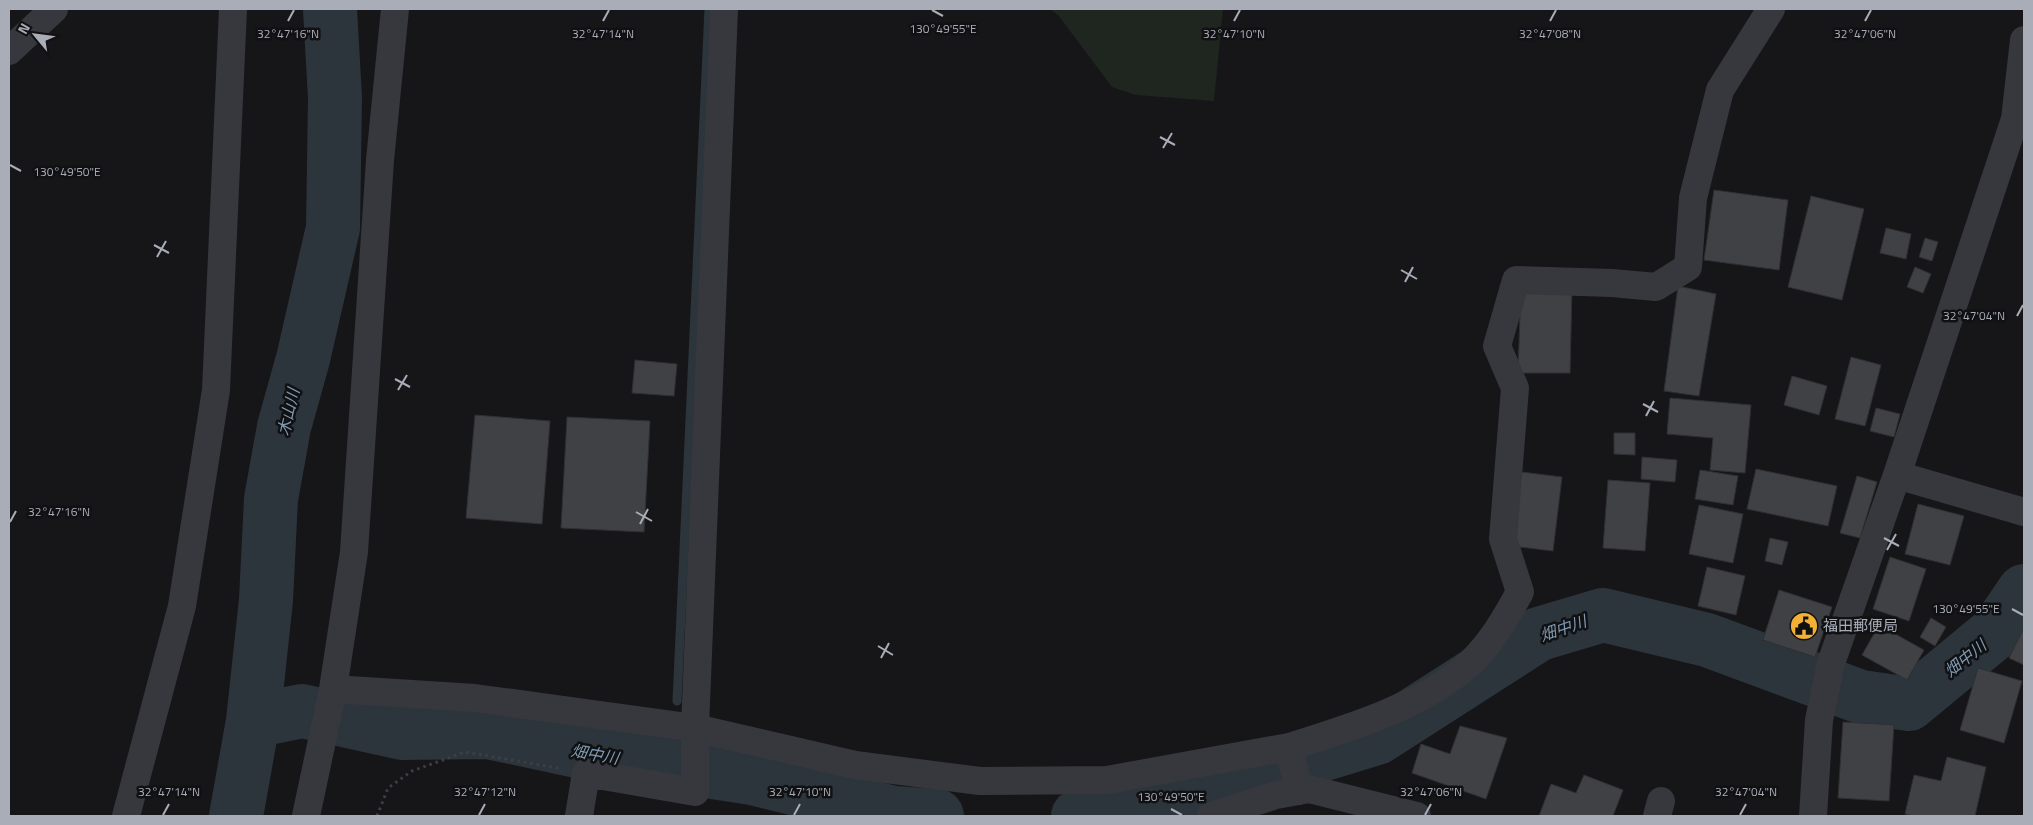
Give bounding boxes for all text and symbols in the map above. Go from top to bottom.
north arrow [10,10,60,60]
text: N [12,19,35,38]
text: 130°49'55"E [909,19,977,38]
text: 32°47'16"N [257,24,319,43]
text: 32°47'14"N [572,24,634,43]
text: 32°47'10"N [1203,24,1265,43]
text: 32°47'08"N [1519,24,1581,43]
text: 32°47'06"N [1834,24,1896,43]
text: 130°49'50"E [33,162,101,181]
text: 32°47'04"N [1943,306,2005,325]
water label: 木山川 [271,384,306,438]
text: 32°47'16"N [28,502,90,521]
text: 130°49'55"E [1932,599,2000,618]
water label: 畑中川 [1536,608,1591,647]
public building icon: 福田郵便局 [1789,611,1819,641]
place label: 福田郵便局 [1823,614,1898,637]
water label: 畑中川 [1939,632,1993,682]
water label: 畑中川 [569,738,623,770]
text: 32°47'14"N [138,782,200,801]
text: 32°47'12"N [454,782,516,801]
text: 32°47'10"N [769,782,831,801]
text: 32°47'06"N [1400,782,1462,801]
text: 32°47'04"N [1715,782,1777,801]
text: 130°49'50"E [1137,787,1205,806]

